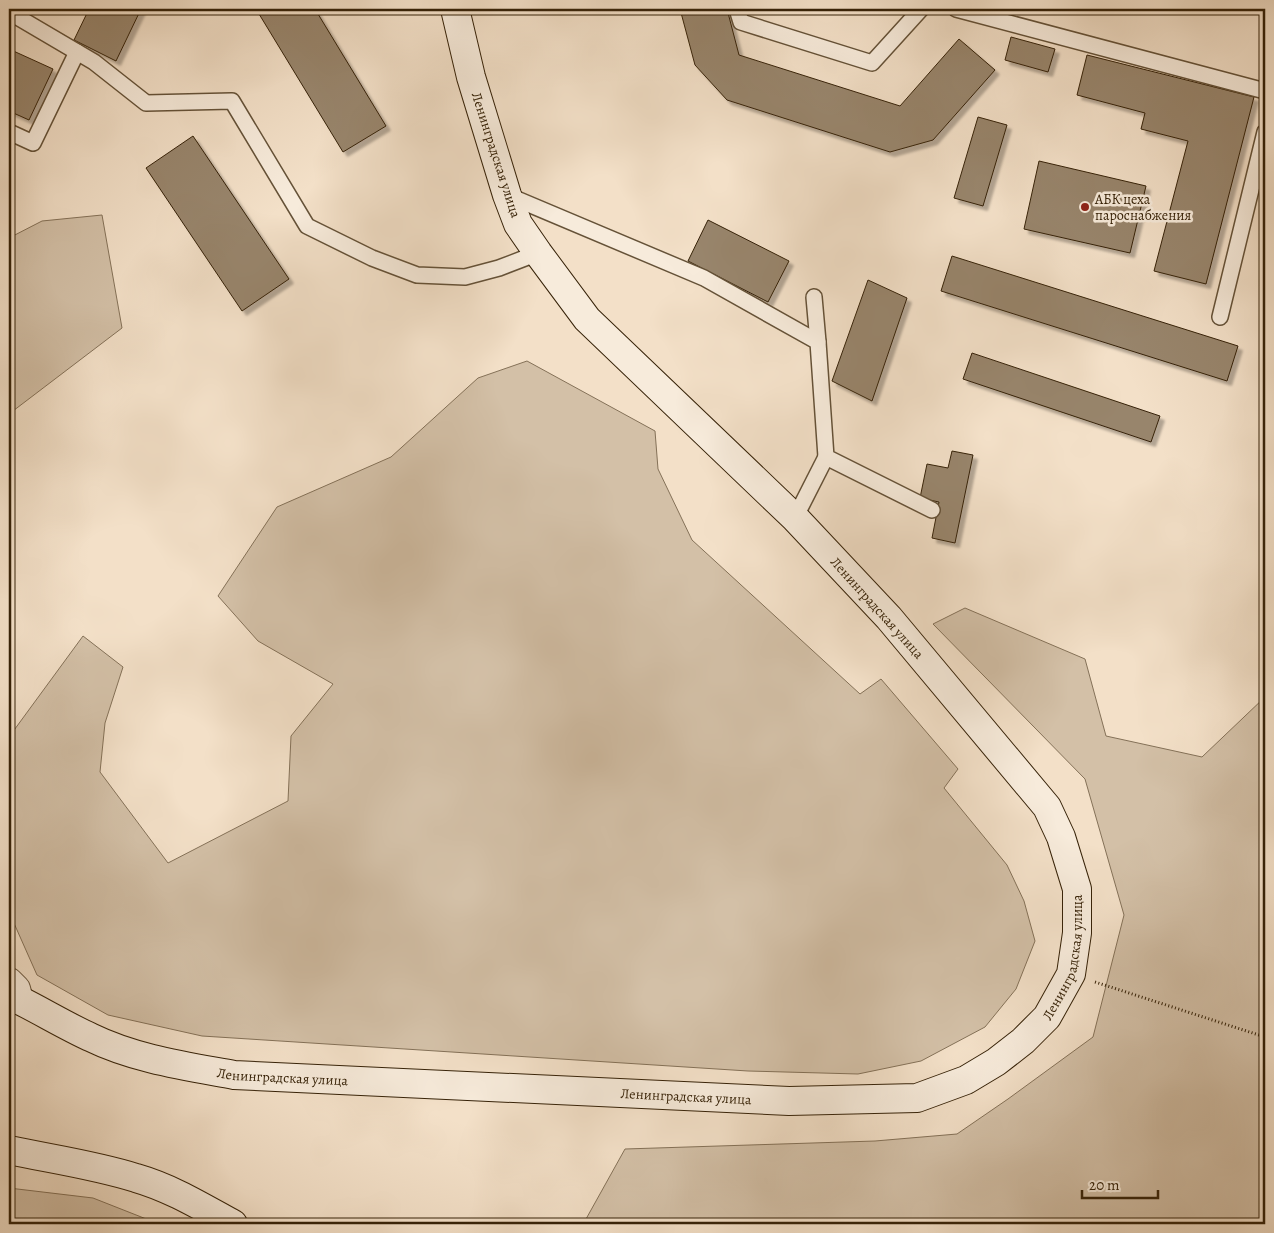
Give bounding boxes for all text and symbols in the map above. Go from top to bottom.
street label: Ленинградская улица [467,90,525,221]
place label: АБК цеха пароснабжения [1094,190,1192,225]
marker: АБК цеха пароснабжения [1079,201,1091,213]
street label: Ленинградская улица [826,553,928,663]
street label: Ленинградская улица [1038,894,1087,1023]
street label: Ленинградская улица [215,1063,349,1090]
street label: Ленинградская улица [620,1084,752,1109]
scale bar [1082,1168,1158,1200]
text: 20 m [1089,1175,1120,1195]

